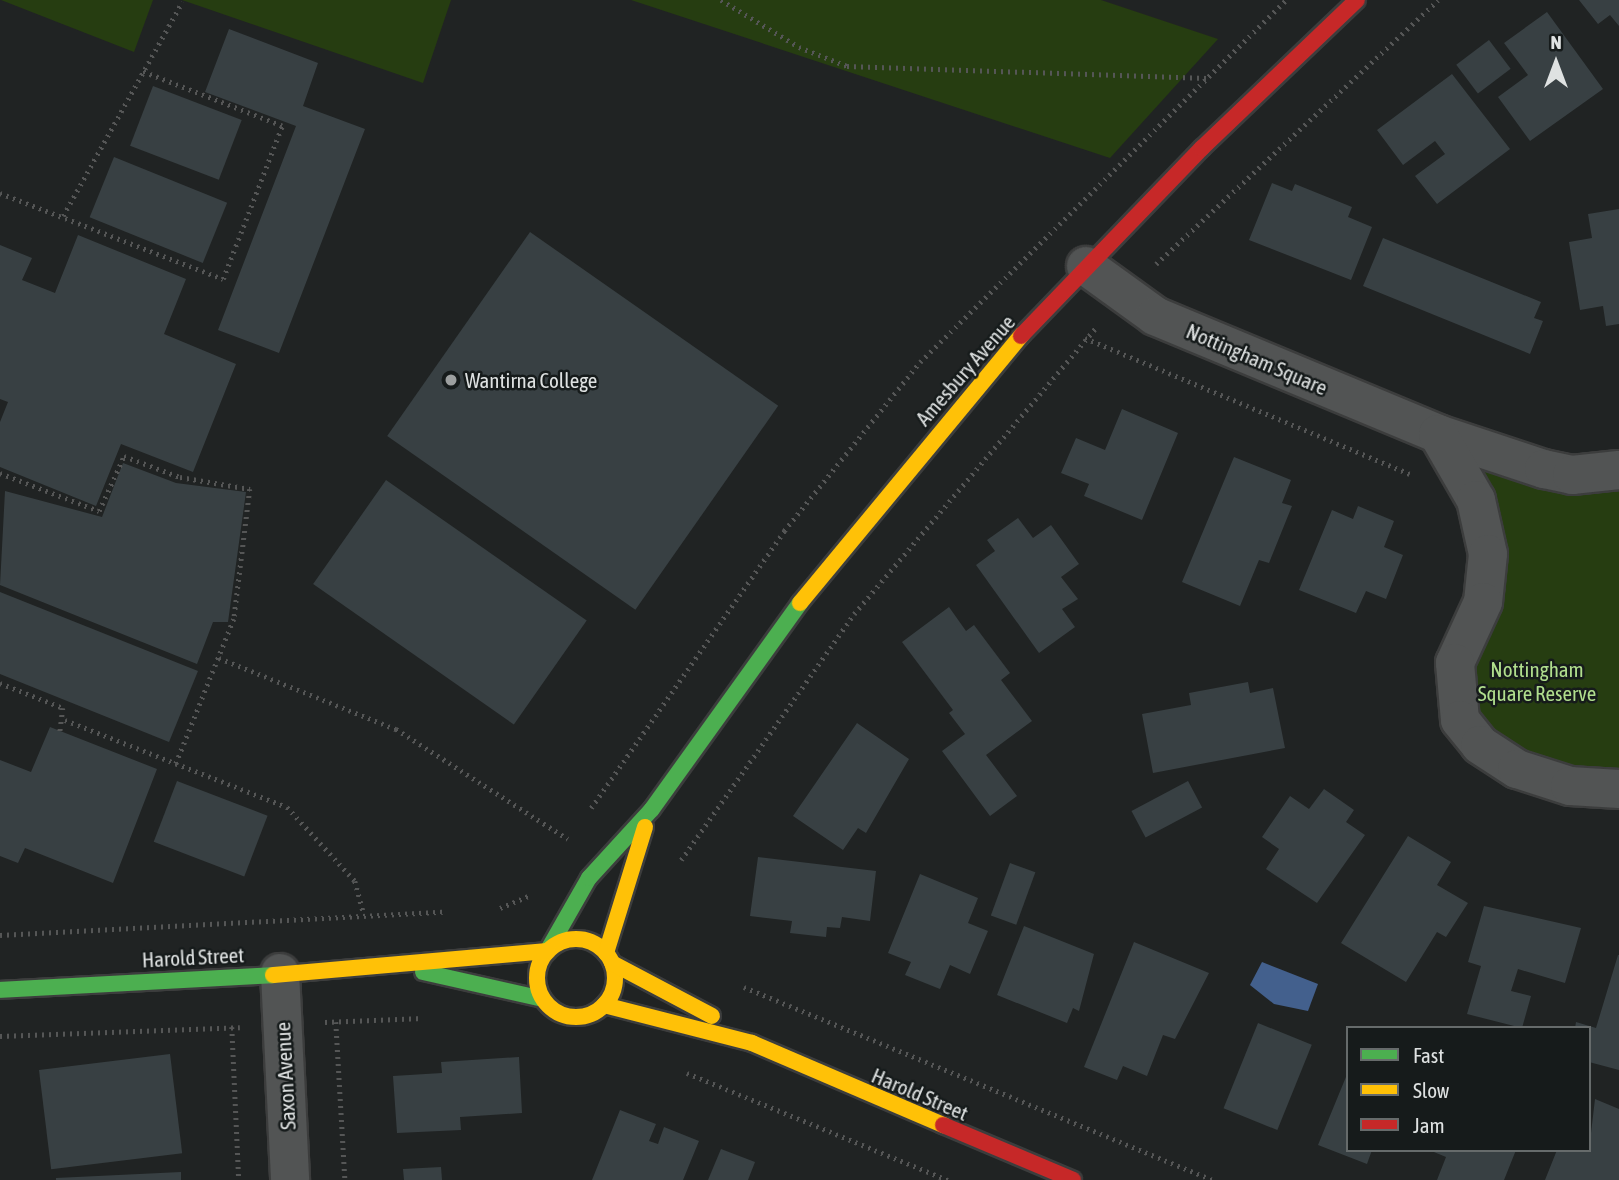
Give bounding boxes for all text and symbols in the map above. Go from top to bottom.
north arrow [1521,28,1591,98]
text: N [1550,31,1562,53]
street label: Amesbury Avenue [910,310,1020,430]
street label: Nottingham Square [1183,318,1331,400]
place label: Wantirna College [465,367,597,393]
marker: Wantirna College [443,372,459,388]
park label: Nottingham Square Reserve [1478,656,1596,706]
street label: Harold Street [141,942,245,972]
street label: Saxon Avenue [270,1021,300,1131]
legend [1346,1026,1591,1152]
text: Fast [1413,1043,1444,1067]
street label: Harold Street [868,1062,972,1126]
text: Slow [1413,1078,1449,1102]
text: Jam [1413,1113,1445,1137]

